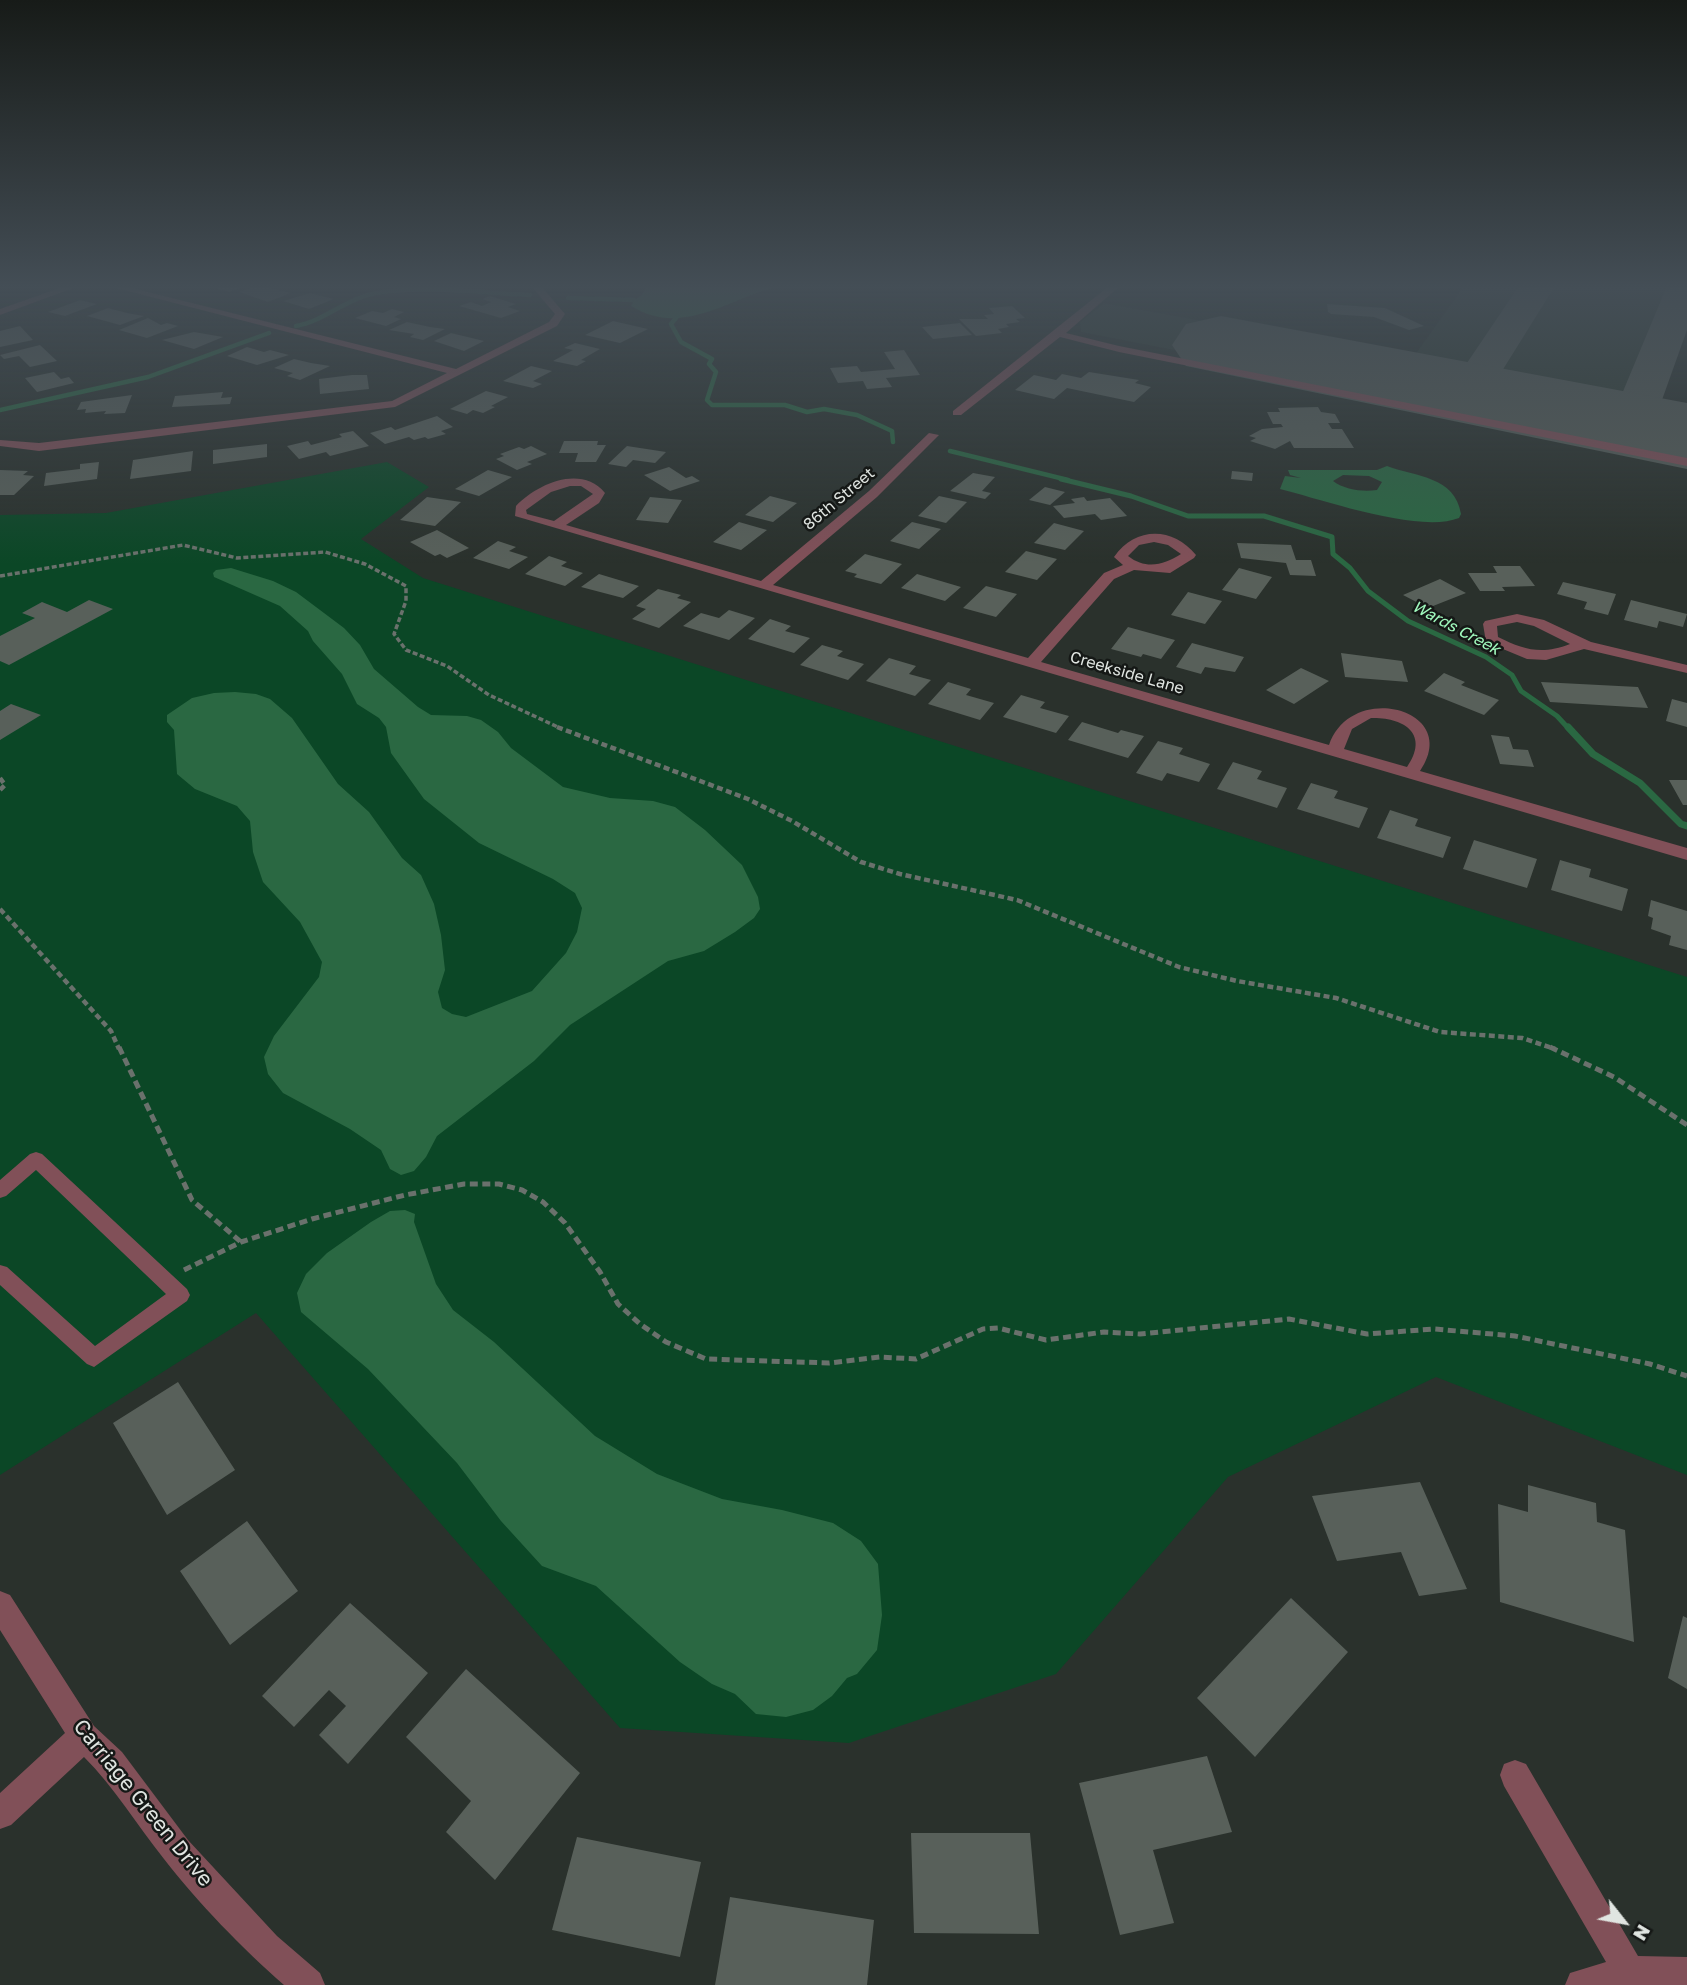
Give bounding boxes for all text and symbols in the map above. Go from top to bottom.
street label: 86th Street [799,464,879,534]
water label: Wards Creek [1409,597,1503,659]
street label: Creekside Lane [1068,648,1186,698]
street label: Carriage Green Drive [68,1714,218,1892]
north arrow [1589,1887,1659,1957]
text: N [1629,1921,1656,1945]

